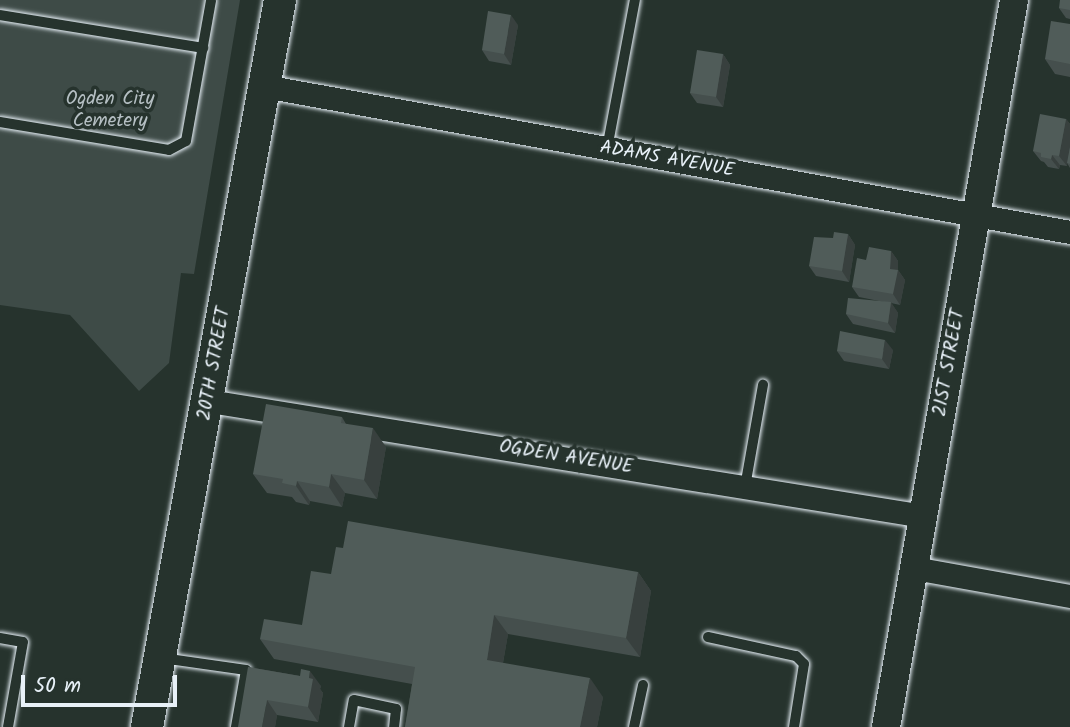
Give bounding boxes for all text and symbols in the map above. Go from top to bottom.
park label: Ogden City Cemetery [66,89,154,133]
street label: ADAMS AVENUE [598,137,736,183]
street label: 20TH STREET [194,305,236,423]
street label: 21ST STREET [929,308,971,418]
street label: OGDEN AVENUE [497,436,635,480]
scale bar [24,660,180,704]
text: 50 m [34,670,81,703]

